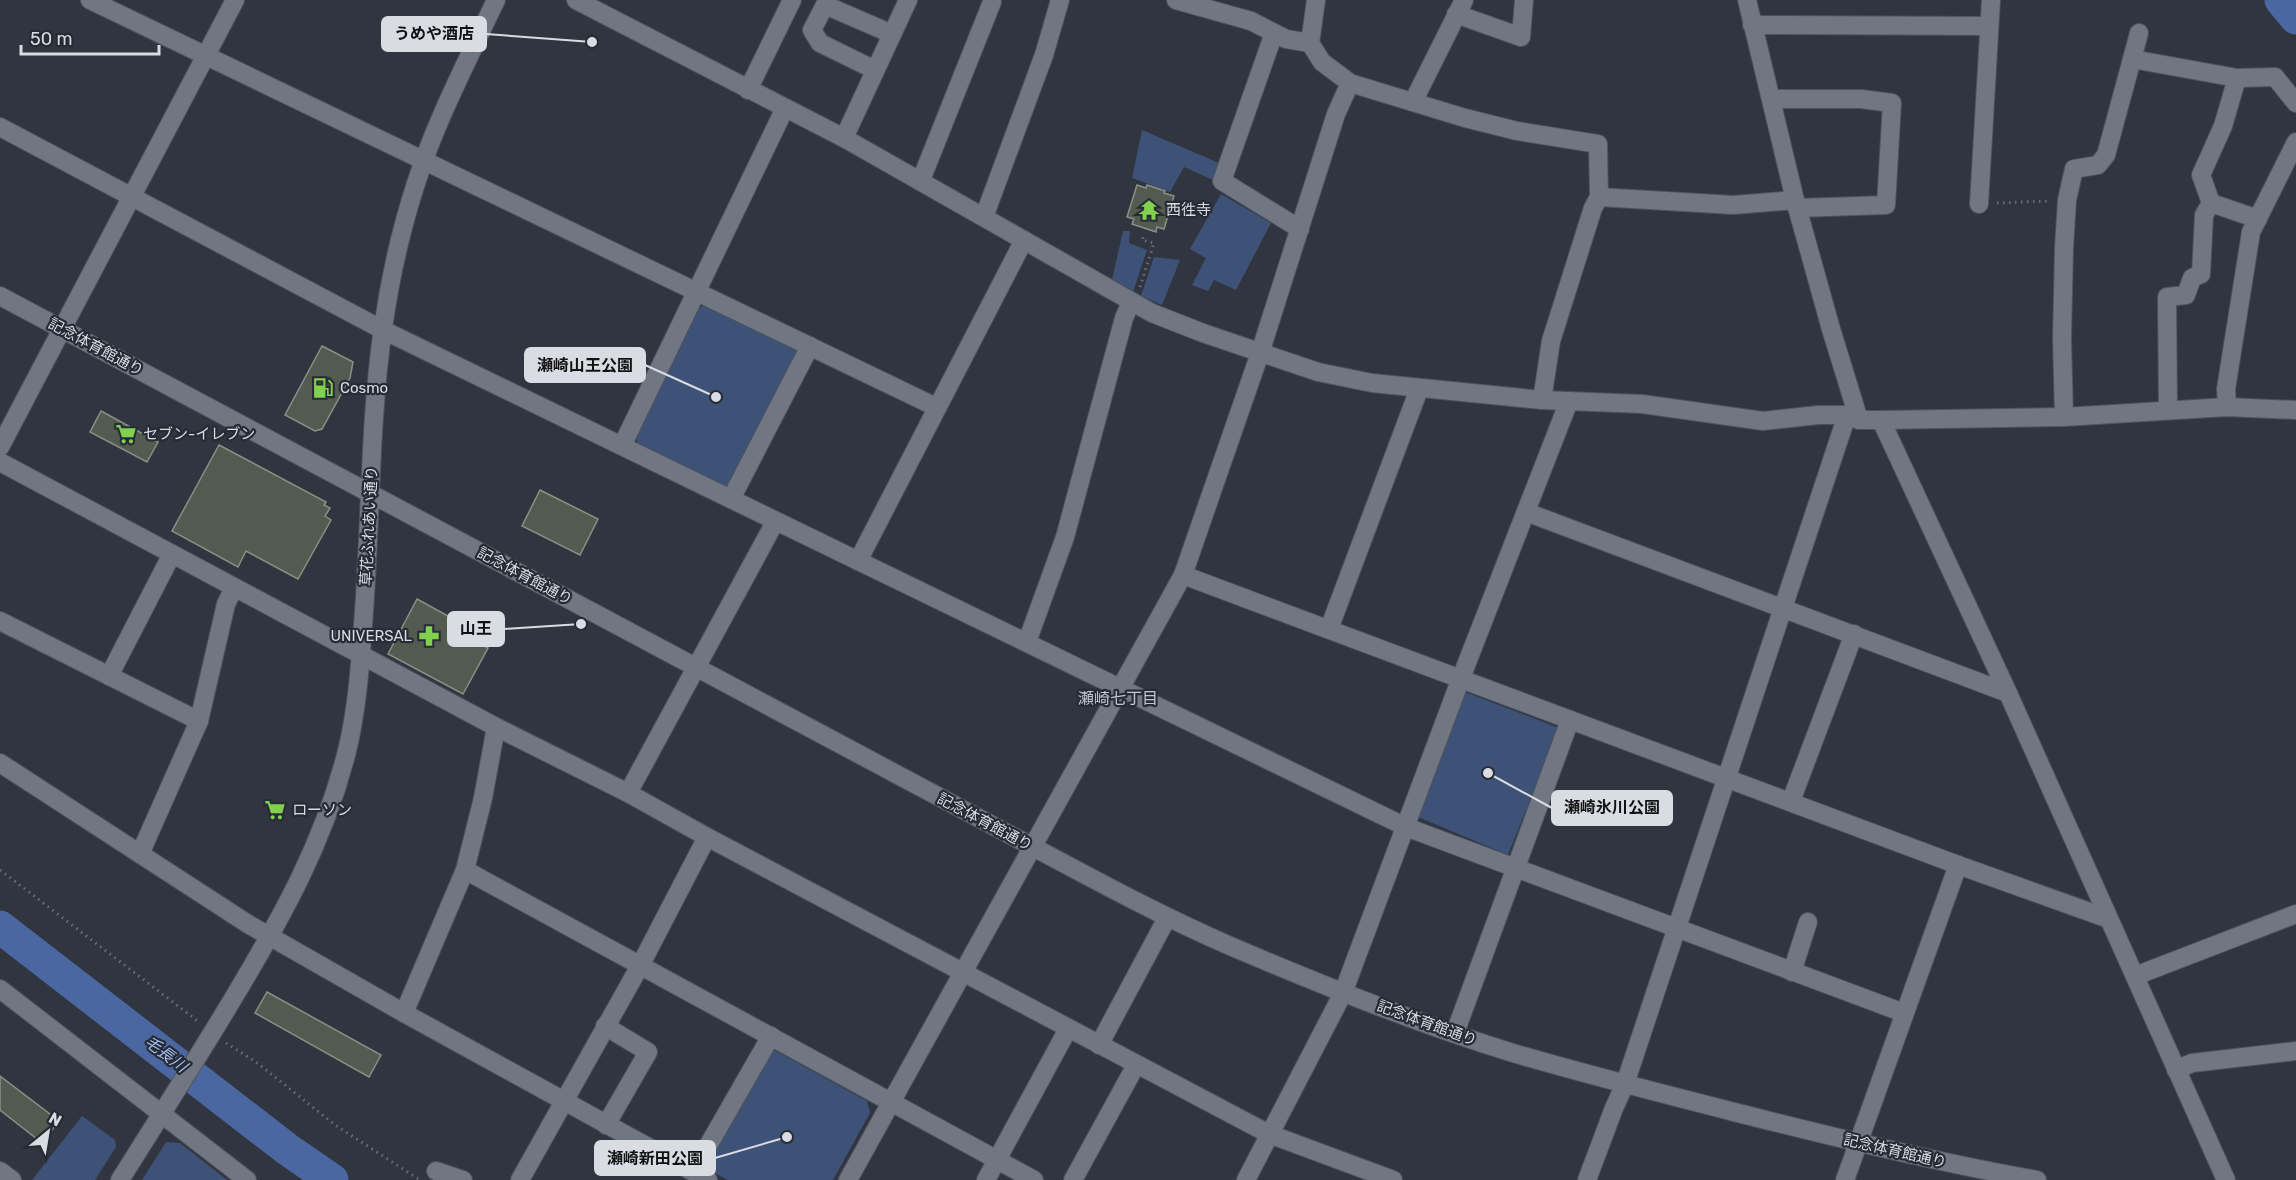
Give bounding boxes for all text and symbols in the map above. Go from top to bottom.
callout: うめや酒店 [382,17,486,51]
scale bar [21,18,159,56]
text: うめや酒店 [394,24,474,43]
text: 50 m [30,28,73,50]
temple icon: 西徃寺 [1137,198,1161,222]
place label: 西徃寺 [1166,201,1211,219]
street label: 記念体育館通り [45,314,147,380]
callout: 瀬崎山王公園 [525,348,645,382]
text: 瀬崎山王公園 [537,356,633,375]
fuel station icon: Cosmo [311,376,335,400]
place label: Cosmo [340,379,388,397]
supermarket icon: セブン-イレブン [114,422,138,446]
place label: セブン-イレブン [143,425,255,443]
street label: 草花ふれあい通り [357,466,381,586]
street label: 記念体育館通り [474,543,576,609]
callout: 山王 [448,612,504,646]
text: 山王 [460,619,492,638]
pharmacy icon: UNIVERSAL [417,624,441,648]
place label: UNIVERSAL [331,627,413,645]
district label: 瀬崎七丁目 [1078,689,1158,708]
street label: 記念体育館通り [934,789,1036,855]
callout: 瀬崎氷川公園 [1552,791,1672,825]
supermarket icon: ローソン [263,798,287,822]
text: 瀬崎氷川公園 [1564,798,1660,817]
place label: ローソン [292,801,352,819]
street label: 記念体育館通り [1375,997,1479,1049]
water label: 毛長川 [141,1032,192,1077]
north arrow [18,1102,78,1162]
text: N [46,1108,65,1131]
street label: 記念体育館通り [1842,1130,1948,1172]
callout: 瀬崎新田公園 [595,1141,715,1175]
text: 瀬崎新田公園 [607,1149,703,1168]

